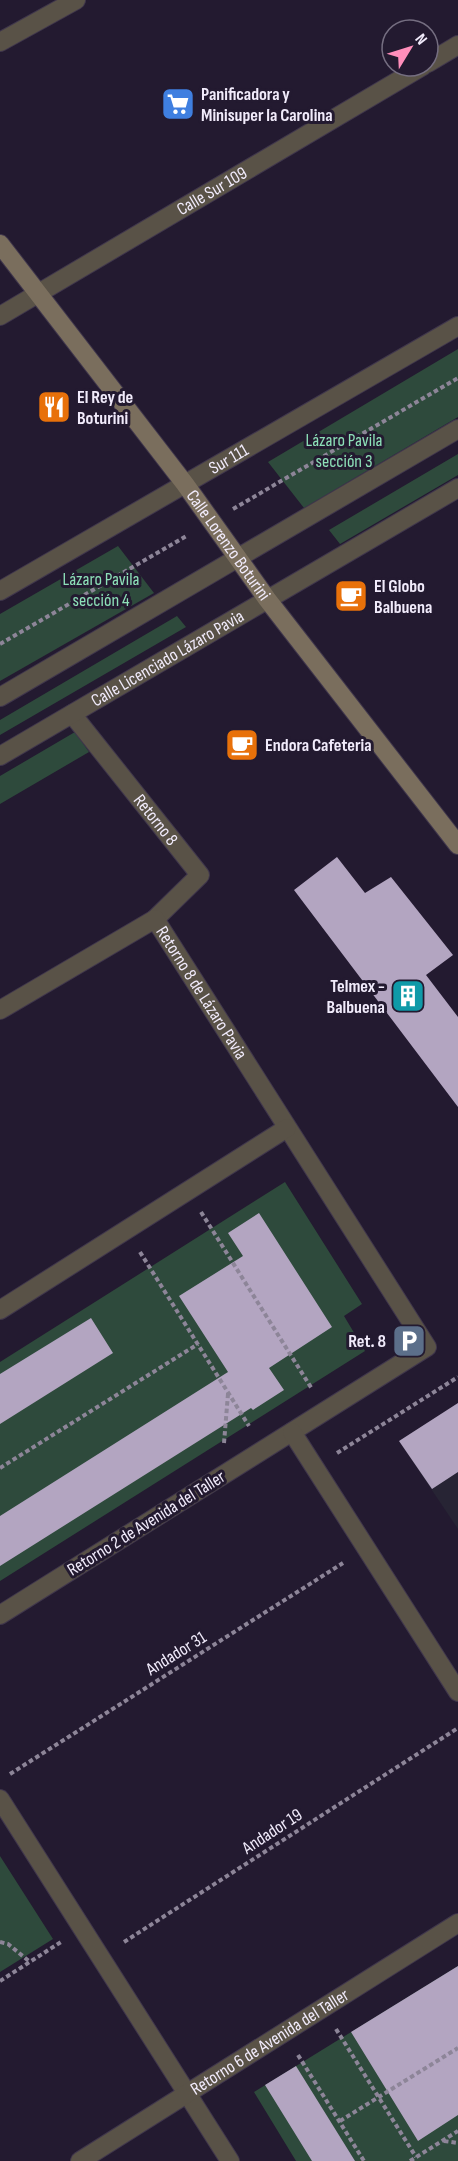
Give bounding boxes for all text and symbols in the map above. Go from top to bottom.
north arrow [380,18,440,78]
text: N [411,30,431,49]
place label: Panificadora y Minisuper la Carolina [201,84,333,126]
supermarket icon: Panificadora y Minisuper la Carolina [160,86,196,122]
street label: Calle Sur 109 [173,162,251,220]
place label: El Rey de Boturini [77,387,133,429]
restaurant icon: El Rey de Boturini [36,389,72,425]
park label: Lázaro Pavila sección 3 [306,430,383,472]
street label: Sur 111 [205,439,253,479]
street label: Calle Lorenzo Boturini [182,486,275,605]
park label: Lázaro Pavila sección 4 [63,569,140,611]
place label: El Globo Balbuena [374,576,432,618]
cafe icon: El Globo Balbuena [333,578,369,614]
street label: Calle Licenciado Lázaro Pavia [88,606,248,711]
cafe icon: Endora Cafeteria [224,727,260,763]
place label: Endora Cafeteria [265,735,372,756]
street label: Retorno 8 [129,790,182,850]
street label: Retorno 8 de Lázaro Pavia [151,923,251,1063]
place label: Telmex - Balbuena [327,976,385,1018]
building icon: Telmex - Balbuena [390,978,426,1014]
parking icon: Ret. 8 [391,1323,427,1359]
place label: Ret. 8 [348,1331,386,1352]
street label: Retorno 2 de Avenida del Taller [63,1466,229,1581]
street label: Andador 31 [141,1626,211,1681]
street label: Andador 19 [237,1804,306,1859]
street label: Retorno 6 de Avenida del Taller [187,1984,353,2100]

